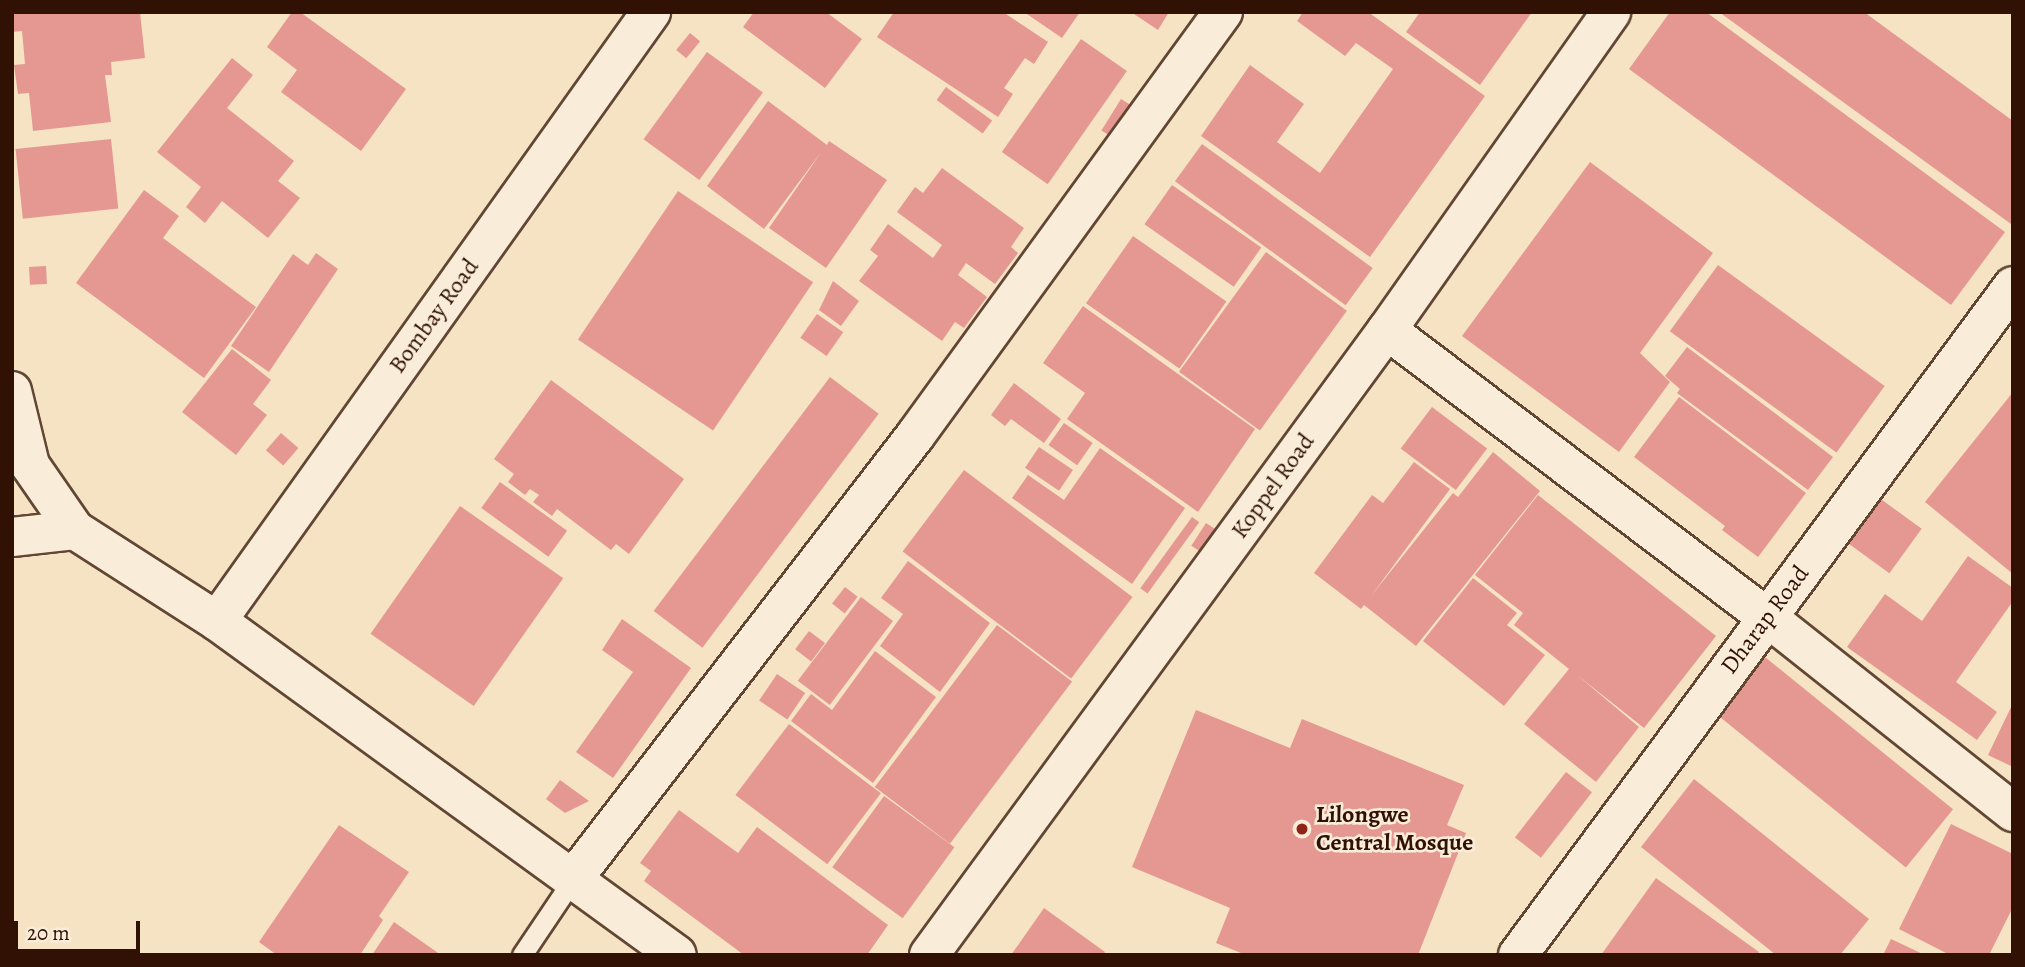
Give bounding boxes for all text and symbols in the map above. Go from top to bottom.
street label: Bombay Road [383,253,485,379]
street label: Koppel Road [1225,428,1321,544]
street label: Dharap Road [1715,560,1815,680]
place label: Lilongwe Central Mosque [1316,801,1473,857]
marker: Lilongwe Central Mosque [1294,821,1310,837]
scale bar [18,908,144,952]
text: 20 m [27,919,70,947]

